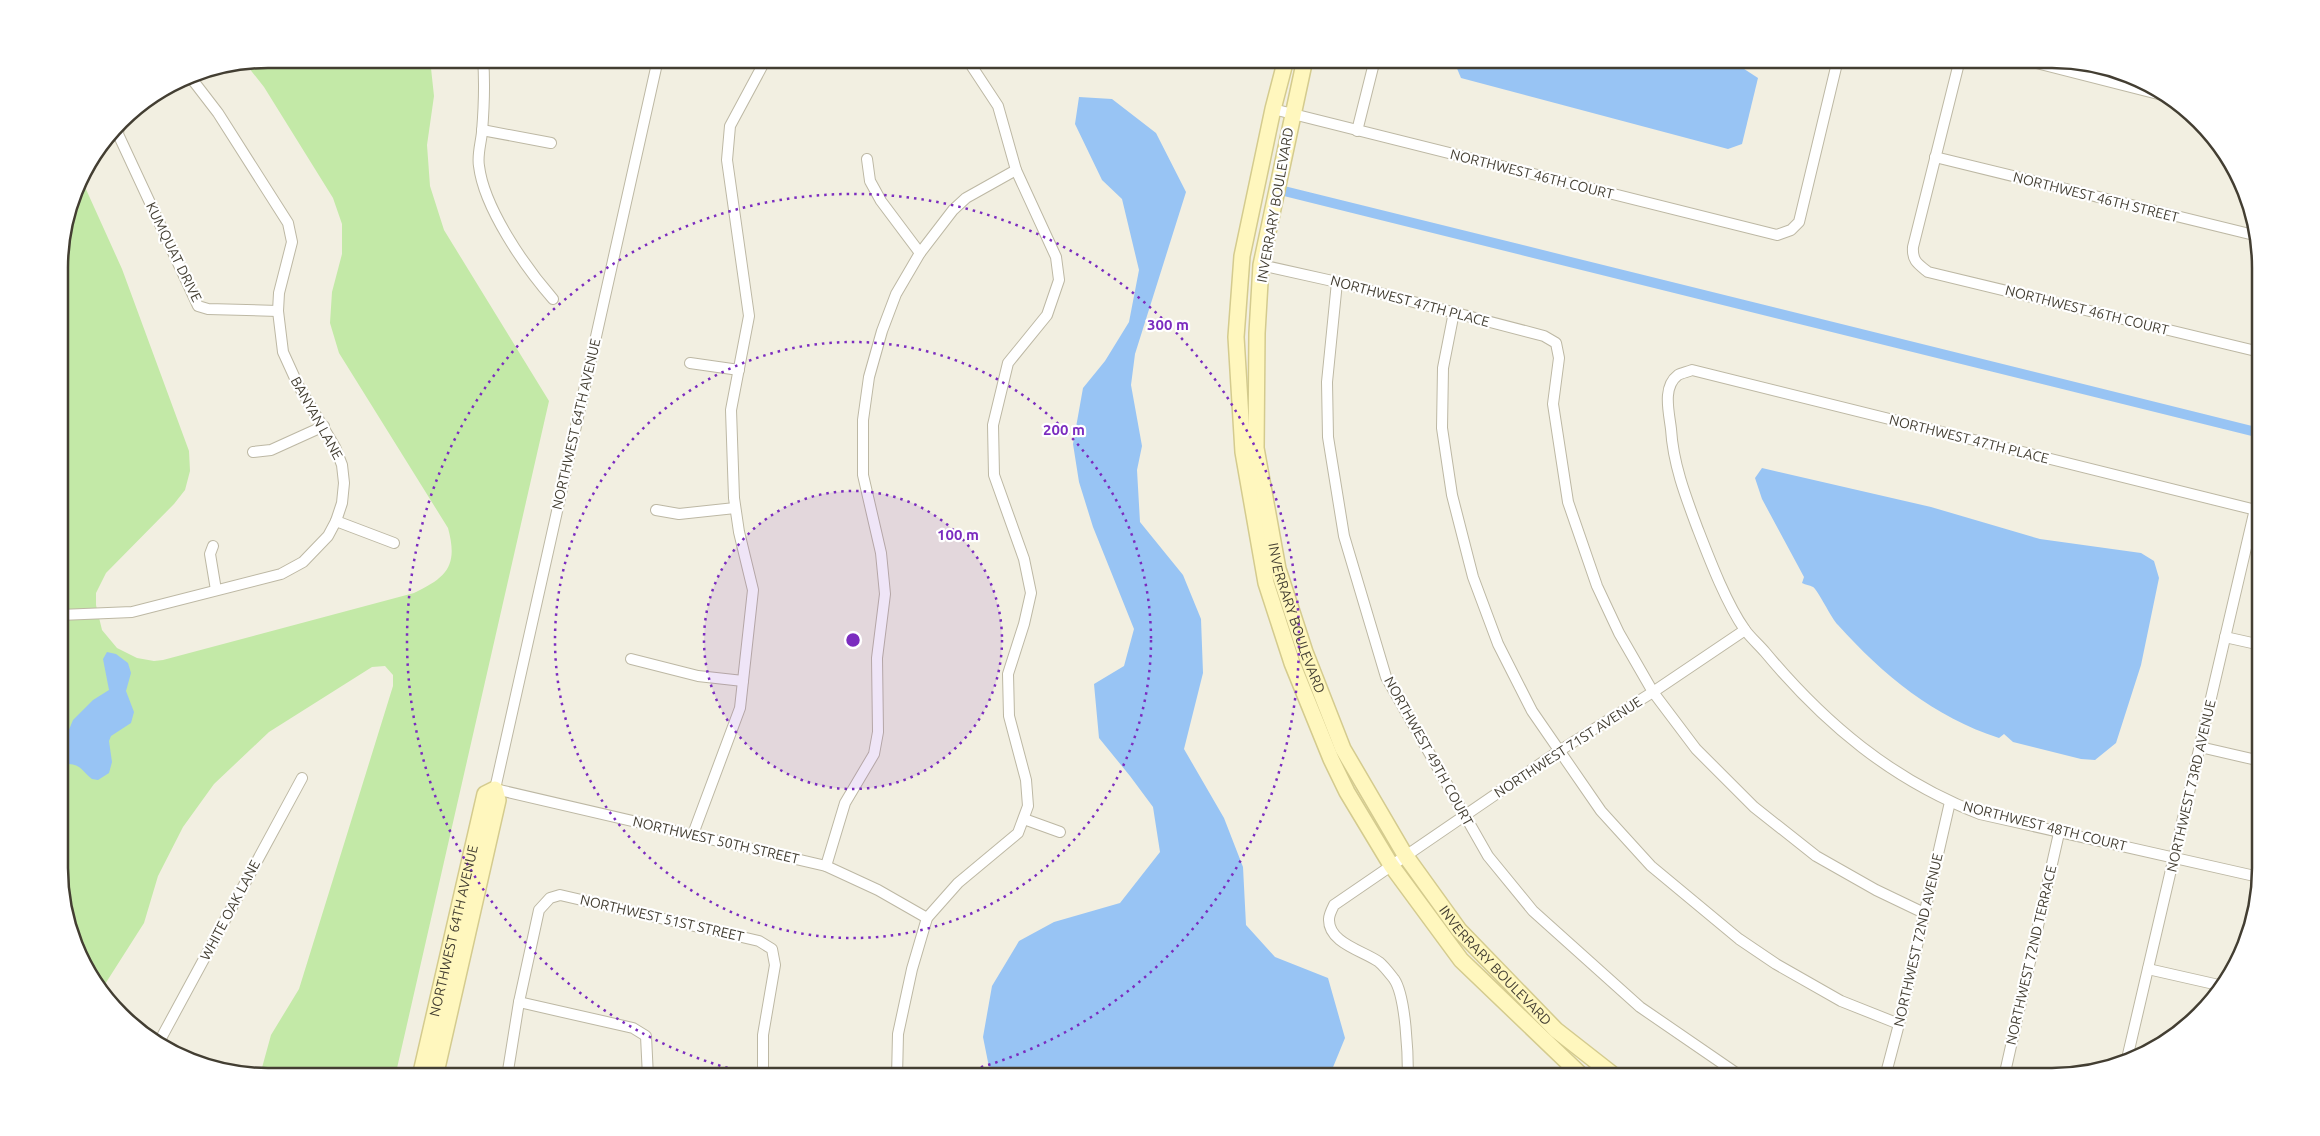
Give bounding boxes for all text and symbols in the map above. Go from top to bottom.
street label: INVERRARY BOULEVARD [1253,126,1297,284]
street label: NORTHWEST 46TH COURT [1448,146,1616,202]
street label: NORTHWEST 46TH STREET [2012,169,2181,225]
street label: KUMQUAT DRIVE [143,200,205,305]
street label: NORTHWEST 47TH PLACE [1329,272,1491,330]
street label: NORTHWEST 46TH COURT [2003,282,2171,338]
text: 300 m [1147,316,1189,333]
street label: NORTHWEST 64TH AVENUE [548,337,604,511]
street label: BANYAN LANE [288,374,346,462]
street label: NORTHWEST 47TH PLACE [1887,411,2051,467]
text: 200 m [1043,421,1085,438]
text: 100 m [937,526,979,543]
street label: INVERRARY BOULEVARD [1265,541,1328,696]
centre of rings [844,631,862,649]
street label: NORTHWEST 49TH COURT [1381,674,1477,829]
street label: NORTHWEST 71ST AVENUE [1491,693,1645,801]
street label: NORTHWEST 73RD AVENUE [2163,698,2219,874]
street label: NORTHWEST 48TH COURT [1961,798,2129,854]
street label: NORTHWEST 50TH STREET [631,813,801,867]
street label: NORTHWEST 64TH AVENUE [426,843,481,1018]
street label: NORTHWEST 72ND AVENUE [1890,852,1946,1028]
street label: WHITE OAK LANE [197,857,263,963]
street label: NORTHWEST 72ND TERRACE [2003,863,2060,1046]
street label: NORTHWEST 51ST STREET [579,891,746,945]
street label: INVERRARY BOULEVARD [1436,902,1555,1028]

